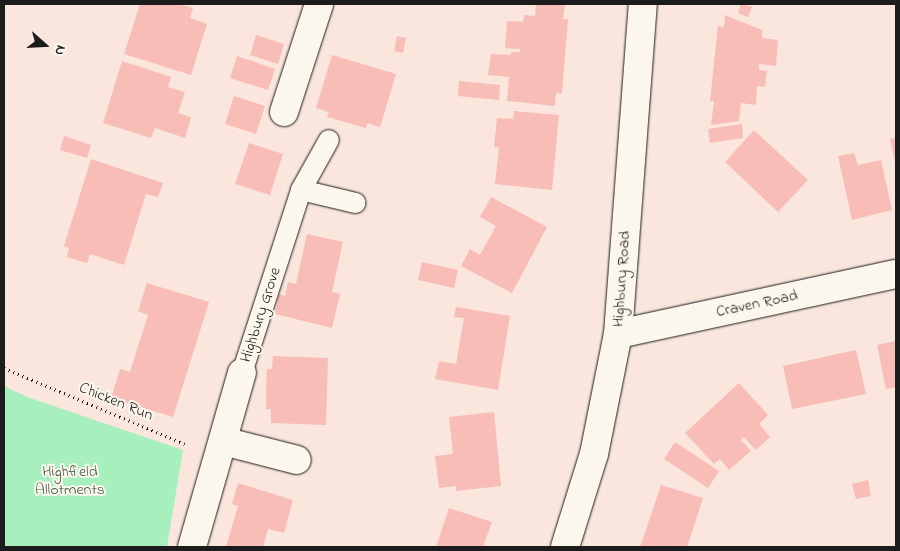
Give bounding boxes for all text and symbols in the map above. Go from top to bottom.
north arrow [20,20,70,70]
text: N [48,42,71,58]
street label: Highbury Road [609,230,635,328]
street label: Highbury Grove [237,265,285,365]
street label: Craven Road [714,286,800,322]
street label: Chicken Run [76,378,156,426]
park label: Highfield Allotments [35,462,105,500]

